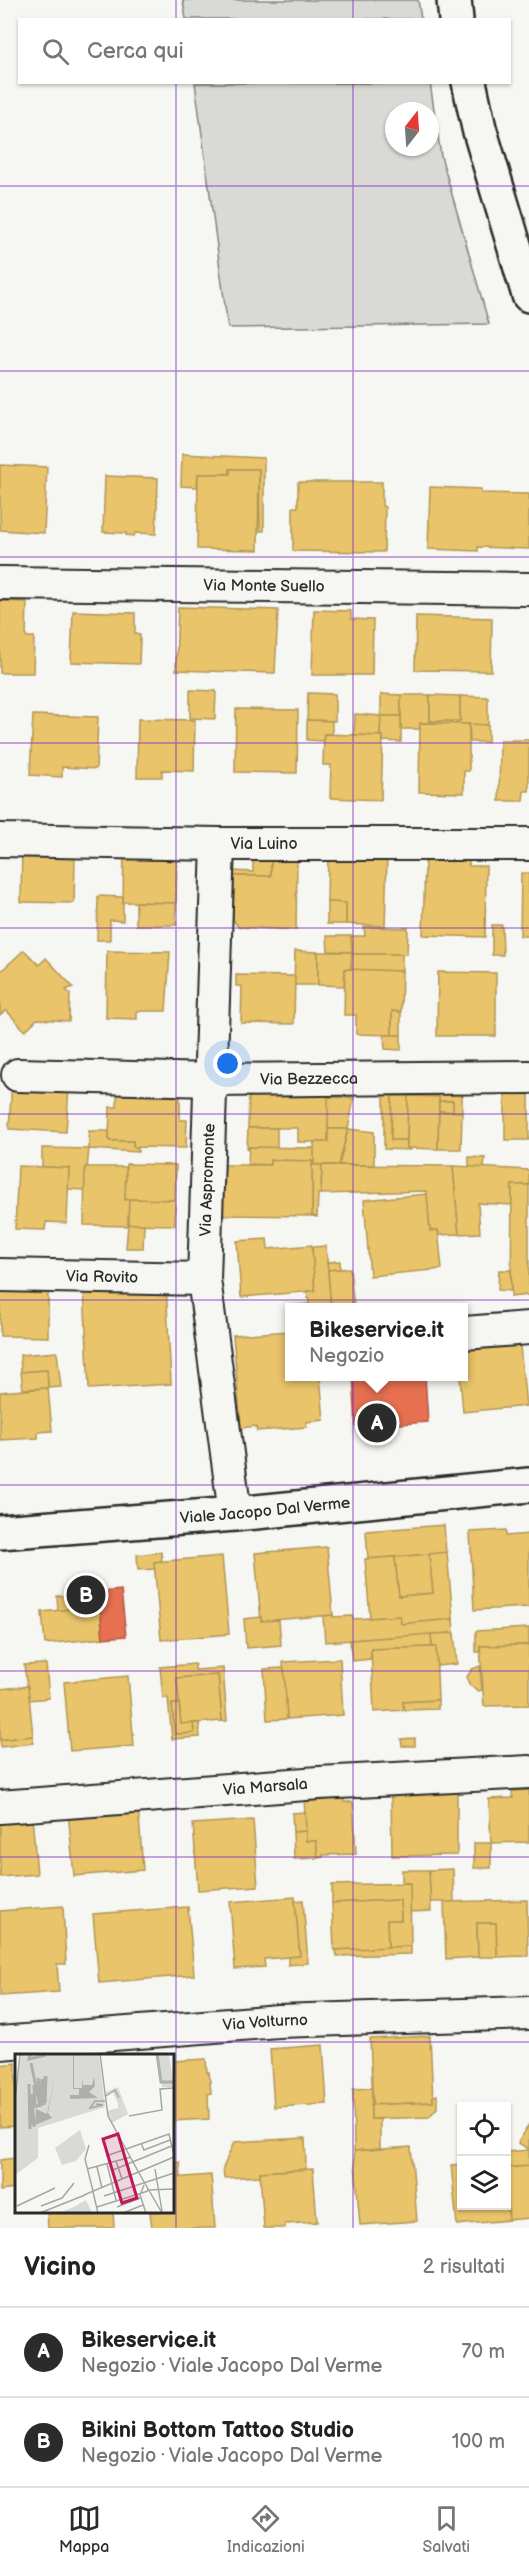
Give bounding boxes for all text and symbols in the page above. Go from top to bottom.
search box [18,18,511,84]
icon: search [39,35,72,68]
text: Cerca qui [87,38,184,65]
north arrow [385,102,439,156]
street label: Via Monte Suello [203,576,325,596]
street label: Via Luino [230,835,297,854]
your location [213,1049,242,1078]
street label: Via Bezzecca [260,1069,358,1089]
street label: Via Aspromonte [197,1123,219,1237]
street label: Via Rovito [66,1267,138,1287]
popup [285,1303,468,1381]
text: Bikeservice.it [309,1317,444,1344]
text: Negozio [309,1344,384,1368]
pin: A [358,1400,397,1446]
street label: Viale Jacopo Dal Verme [179,1493,352,1528]
pin: B [66,1572,106,1618]
street label: Via Marsala [222,1774,308,1800]
street label: Via Volturno [222,2011,308,2035]
inset map [15,2054,174,2213]
map controls [457,2102,511,2210]
button: locate [457,2102,511,2156]
button: layers [457,2156,511,2210]
text: Vicino [24,2252,96,2283]
text: 2 risultati [423,2255,505,2279]
text: Bikeservice.it [81,2327,216,2354]
text: A [37,2340,50,2364]
text: 70 m [461,2340,505,2364]
text: Negozio · Viale Jacopo Dal Verme [81,2354,382,2378]
text: Bikini Bottom Tattoo Studio [81,2417,354,2444]
text: B [36,2430,51,2454]
text: 100 m [452,2430,505,2454]
text: Negozio · Viale Jacopo Dal Verme [81,2444,382,2468]
tab: Mappa [59,2502,109,2557]
tab: Indicazioni [227,2502,305,2557]
tab: Salvati [423,2502,470,2557]

